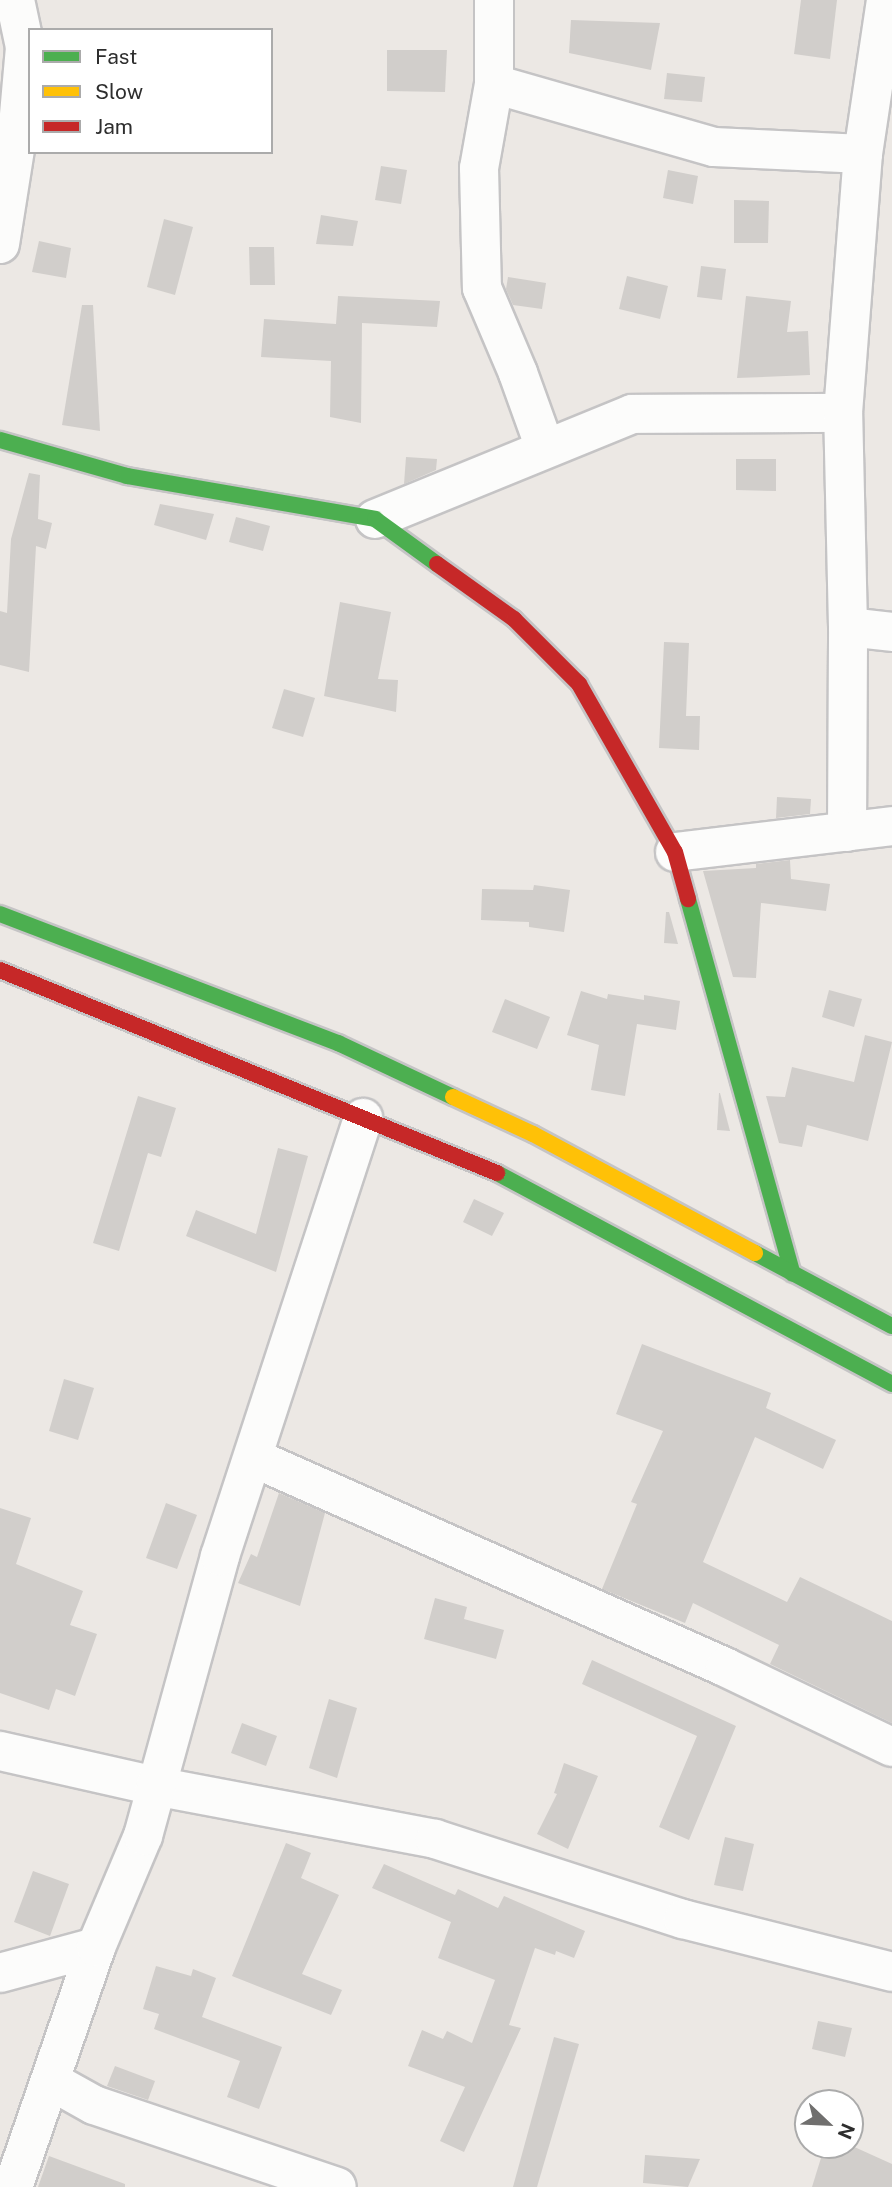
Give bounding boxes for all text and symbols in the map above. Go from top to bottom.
legend [28,28,273,154]
text: Fast [95,44,137,69]
text: Slow [95,79,143,104]
text: Jam [95,114,133,139]
north arrow [794,2089,864,2159]
text: N [833,2120,860,2143]

